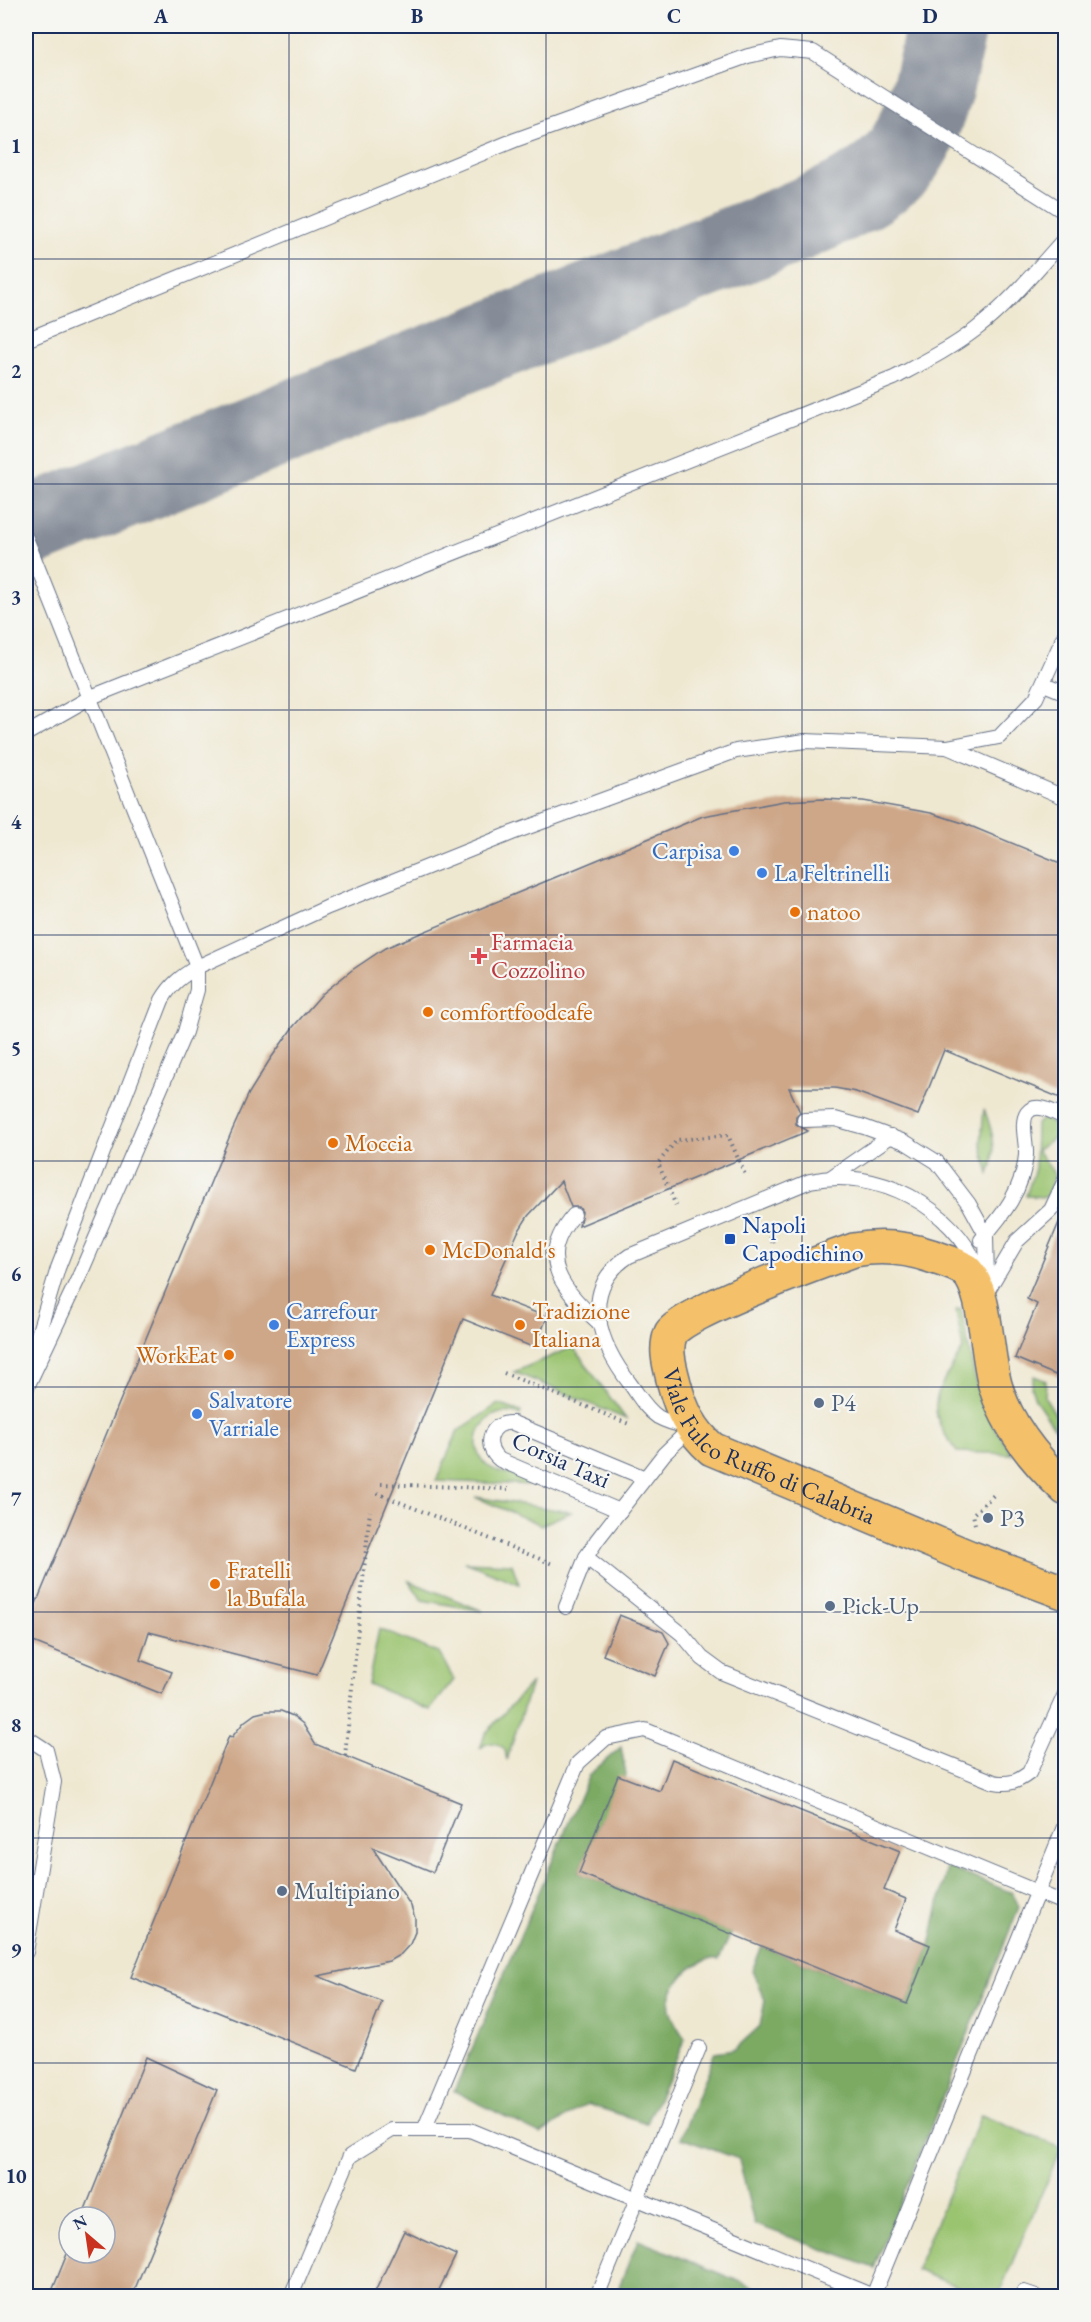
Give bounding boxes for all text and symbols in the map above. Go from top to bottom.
text: A [153,3,169,29]
text: B [411,3,423,29]
text: C [667,3,681,29]
text: D [922,3,938,29]
text: 1 [11,133,21,159]
text: 2 [11,358,22,384]
text: 3 [11,584,21,610]
text: 4 [11,809,22,835]
place label: Carpisa [652,835,722,866]
marker: Carpisa [727,844,741,858]
place label: La Feltrinelli [774,857,890,888]
marker: La Feltrinelli [755,866,769,880]
place label: natoo [807,896,861,927]
marker: natoo [788,905,802,919]
place label: Farmacia Cozzolino [491,926,585,985]
marker: Farmacia Cozzolino [472,949,486,963]
place label: comfortfoodcafe [440,996,593,1027]
marker: comfortfoodcafe [421,1005,435,1019]
text: 5 [11,1035,21,1061]
place label: Moccia [345,1127,413,1158]
marker: Moccia [326,1136,340,1150]
place label: Napoli Capodichino [742,1209,864,1268]
marker: Napoli Capodichino [723,1232,737,1246]
place label: McDonald's [442,1234,556,1265]
marker: McDonald's [423,1243,437,1257]
text: 6 [11,1261,22,1287]
place label: Carrefour Express [286,1295,378,1354]
place label: Tradizione Italiana [532,1295,630,1354]
marker: Carrefour Express [267,1318,281,1332]
marker: Tradizione Italiana [513,1318,527,1332]
place label: WorkEat [136,1339,217,1370]
marker: WorkEat [222,1348,236,1362]
street label: Viale Fulco Ruffo di Calabria [656,1364,881,1531]
place label: Salvatore Varriale [209,1384,292,1443]
place label: P4 [831,1387,856,1418]
marker: P4 [812,1396,826,1410]
marker: Salvatore Varriale [190,1407,204,1421]
street label: Corsia Taxi [507,1424,615,1495]
text: 7 [11,1486,22,1512]
place label: P3 [1000,1502,1025,1533]
marker: P3 [981,1511,995,1525]
place label: Fratelli la Bufala [227,1554,306,1613]
marker: Fratelli la Bufala [208,1577,222,1591]
place label: Pick-Up [842,1590,919,1621]
marker: Pick-Up [823,1599,837,1613]
text: 8 [11,1712,21,1738]
place label: Multipiano [294,1875,400,1906]
marker: Multipiano [275,1884,289,1898]
text: 9 [11,1937,22,1963]
text: 10 [5,2163,27,2189]
north arrow [57,2205,117,2265]
text: N [69,2210,91,2235]

